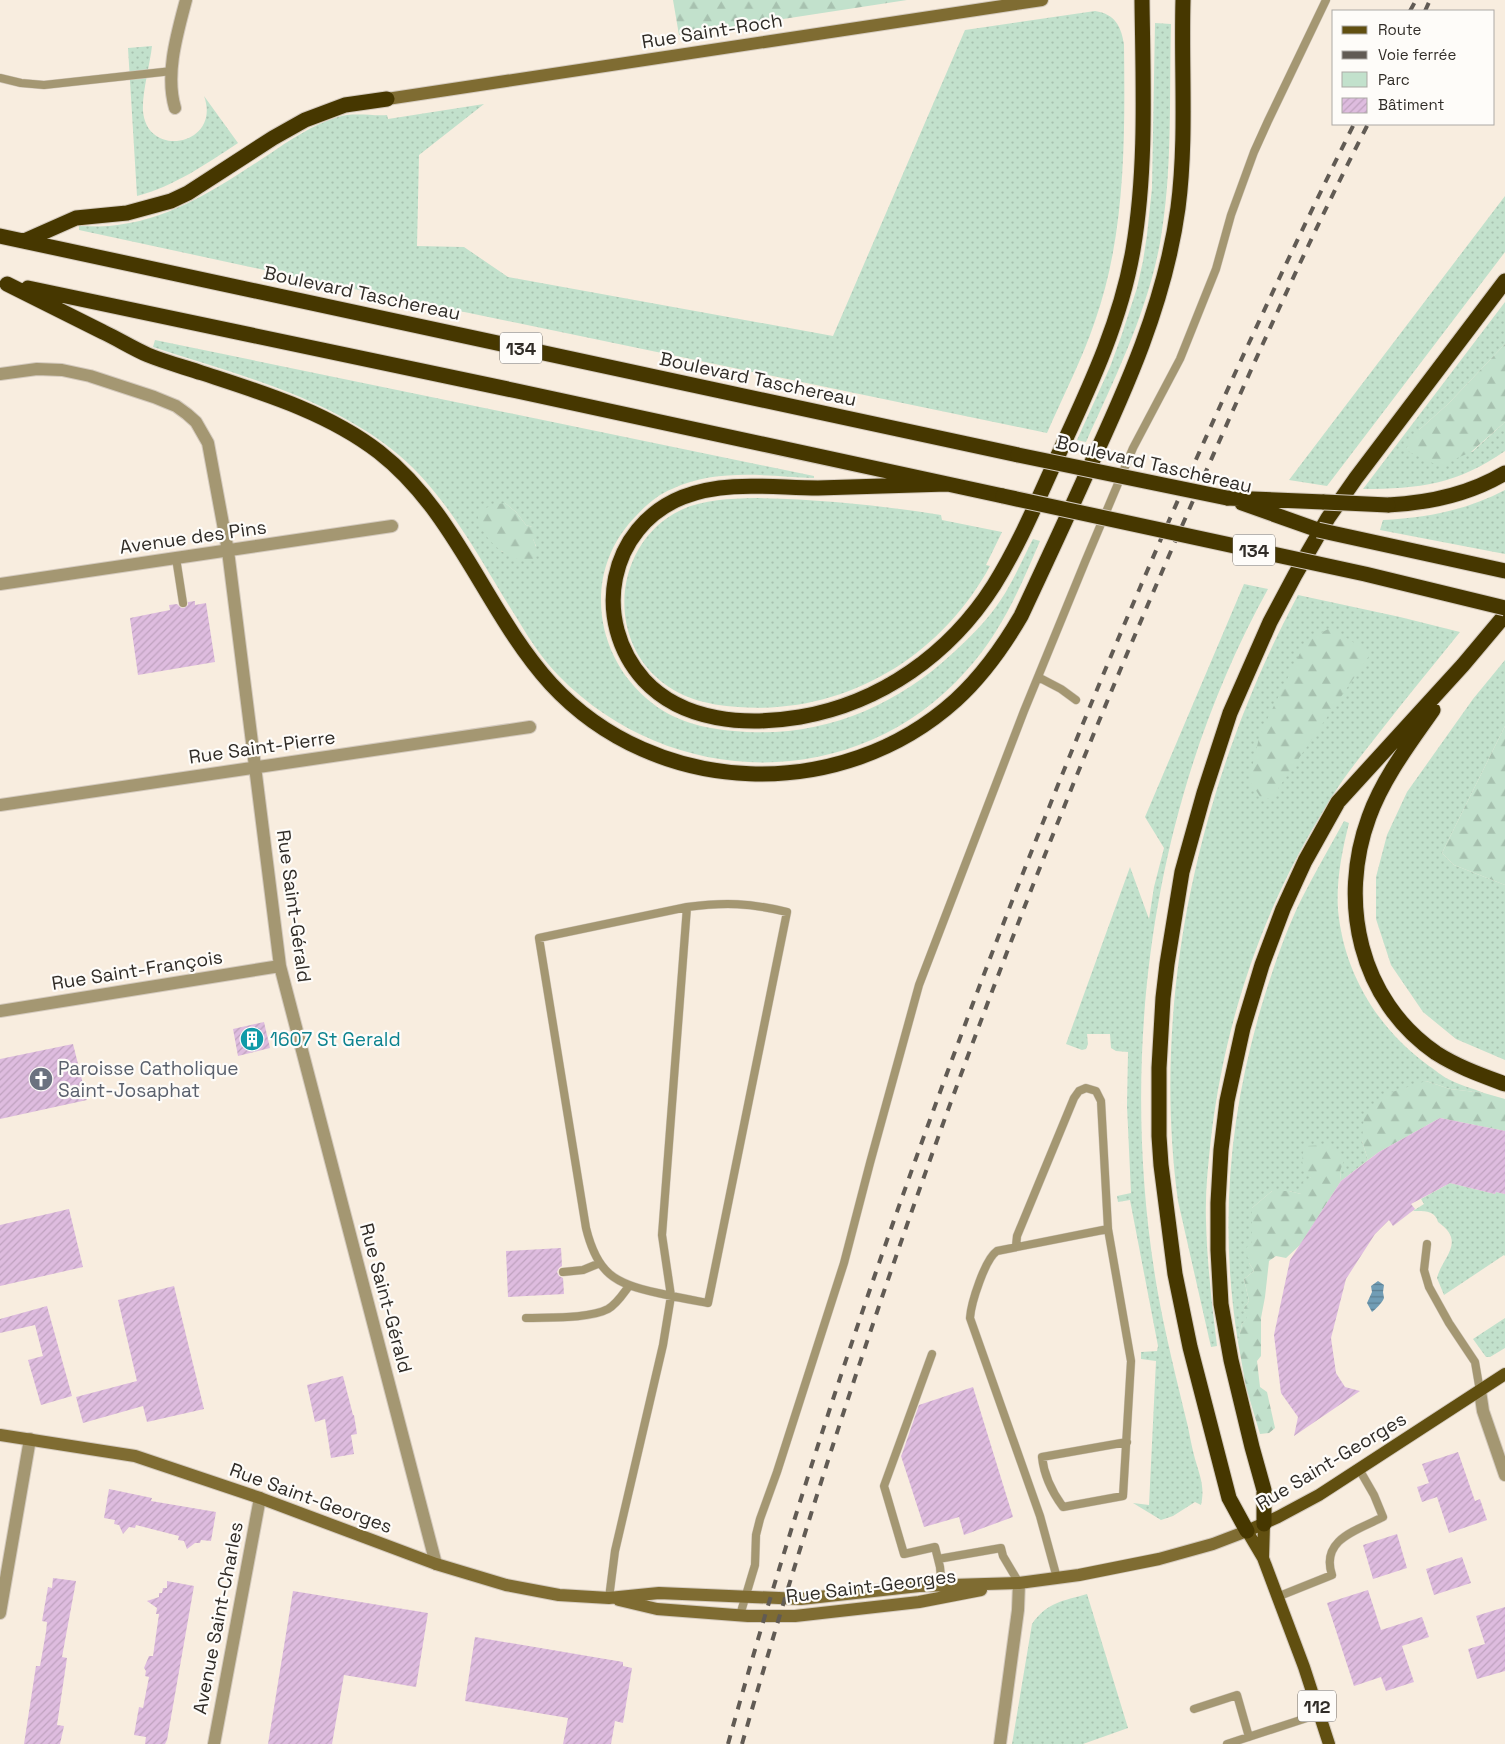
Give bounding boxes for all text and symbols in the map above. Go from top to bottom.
street label: Rue Saint-Roch [640,8,784,54]
legend [1332,10,1495,125]
text: Route [1378,20,1422,39]
text: Voie ferrée [1378,45,1456,64]
text: Parc [1378,70,1410,89]
text: Bâtiment [1378,95,1444,114]
street label: Boulevard Taschereau [261,260,463,326]
road number: 134 [500,332,542,363]
street label: Boulevard Taschereau [657,346,859,412]
street label: Boulevard Taschereau [1053,429,1255,499]
street label: Avenue des Pins [118,514,268,560]
road number: 134 [1233,534,1275,566]
street label: Rue Saint-Pierre [187,724,337,770]
street label: Rue Saint-Gérald [271,828,317,984]
street label: Rue Saint-François [50,944,224,996]
building icon: 1607 St Gerald [239,1026,265,1052]
place label: 1607 St Gerald [270,1027,401,1052]
place label: Paroisse Catholique Saint-Josaphat [58,1056,239,1103]
church icon: Paroisse Catholique Saint-Josaphat [28,1066,54,1092]
street label: Rue Saint-Gérald [354,1220,418,1376]
street label: Rue Saint-Georges [1251,1406,1411,1516]
street label: Rue Saint-Georges [226,1457,396,1539]
street label: Avenue Saint-Charles [187,1520,249,1716]
street label: Rue Saint-Georges [784,1563,958,1609]
road number: 112 [1298,1690,1336,1722]

